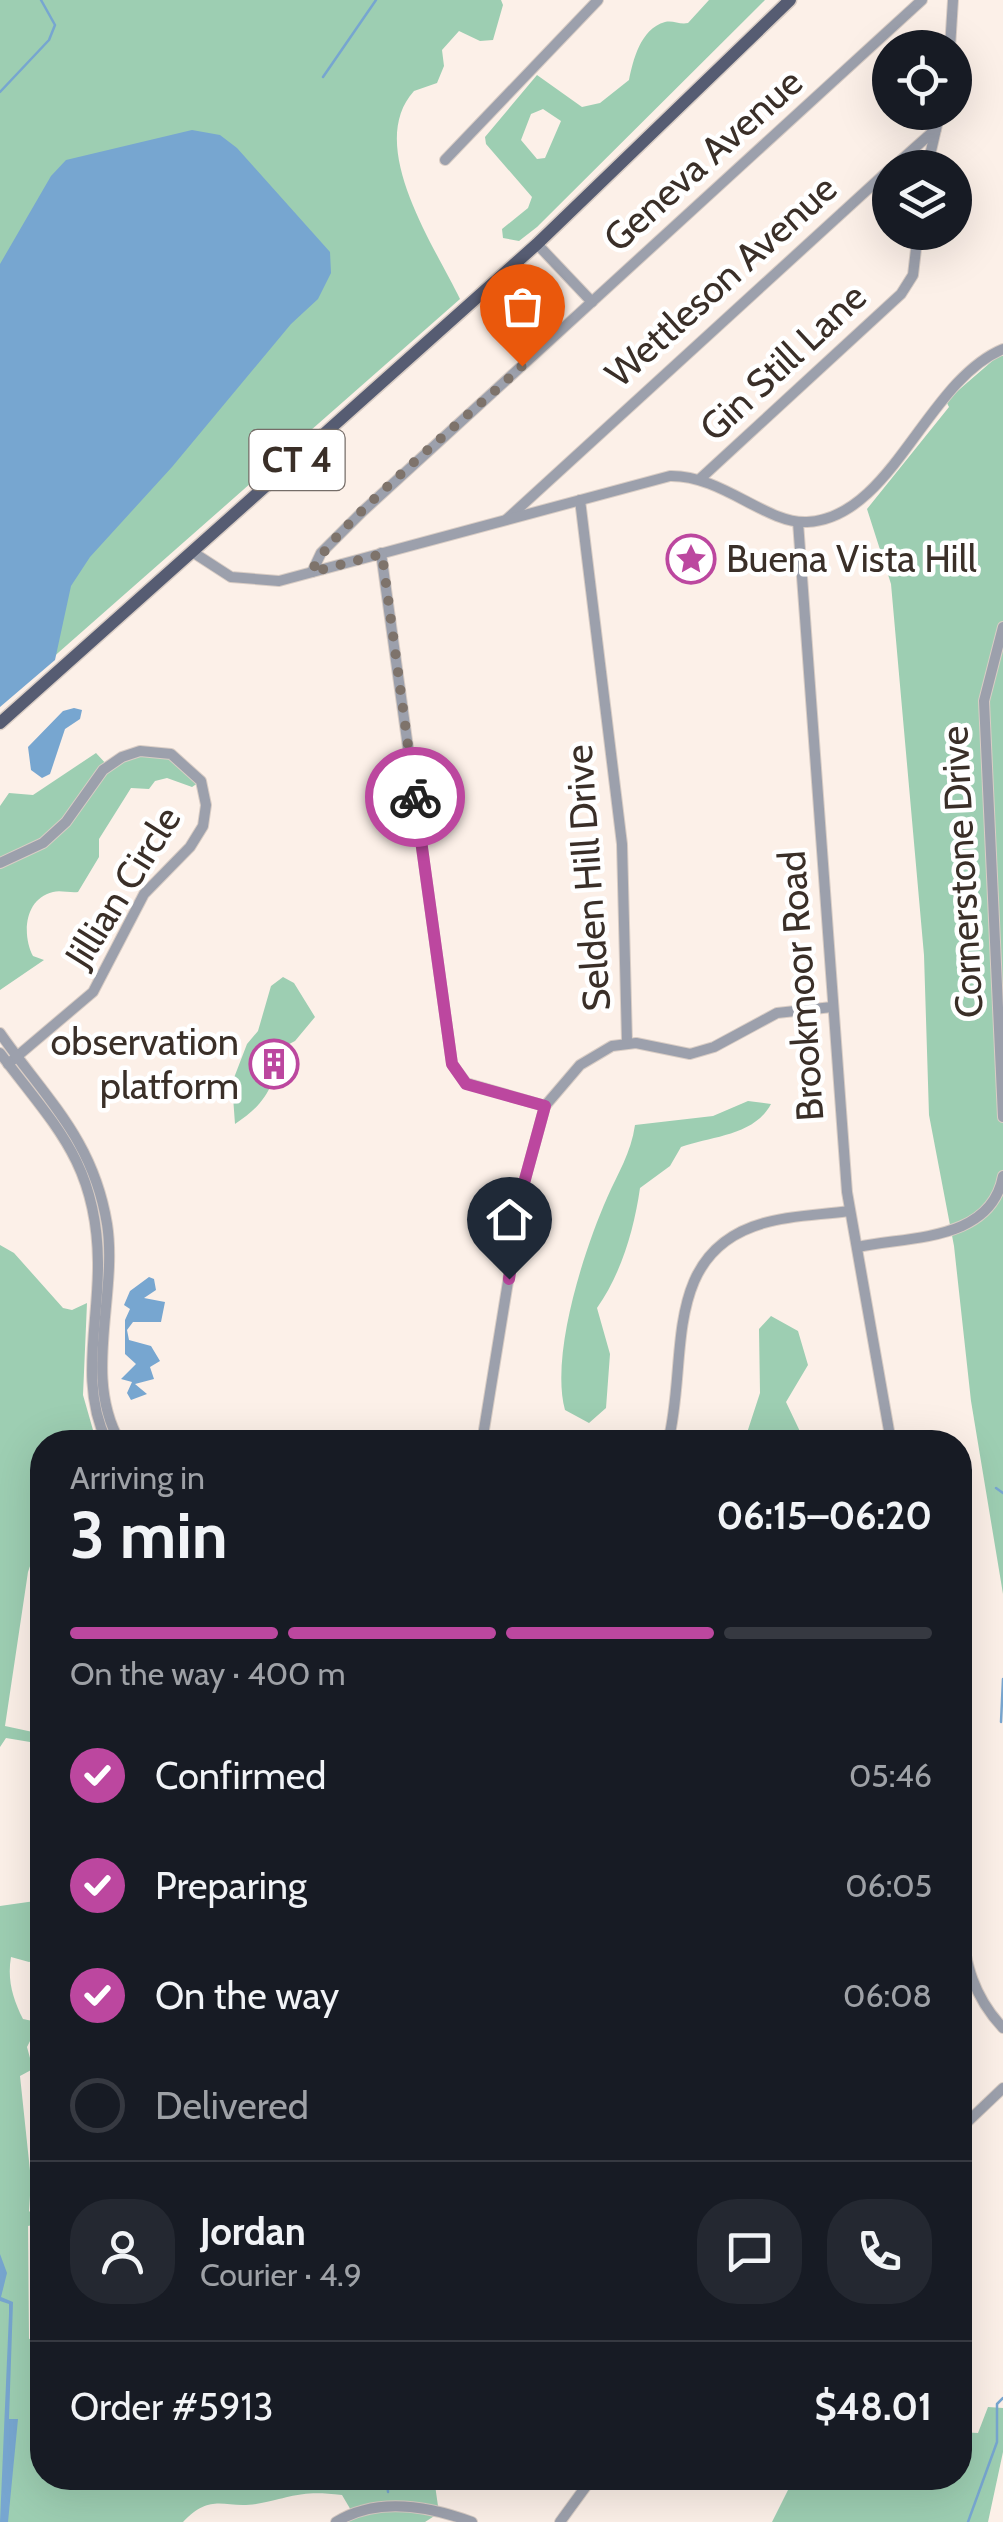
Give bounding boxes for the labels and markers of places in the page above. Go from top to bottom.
pin [480,264,565,367]
place icon: Buena Vista Hill [665,533,717,585]
place label: Buena Vista Hill [726,535,977,582]
place label: observation platform [50,1018,239,1109]
building icon: observation platform [248,1038,300,1090]
pin [467,1177,552,1280]

